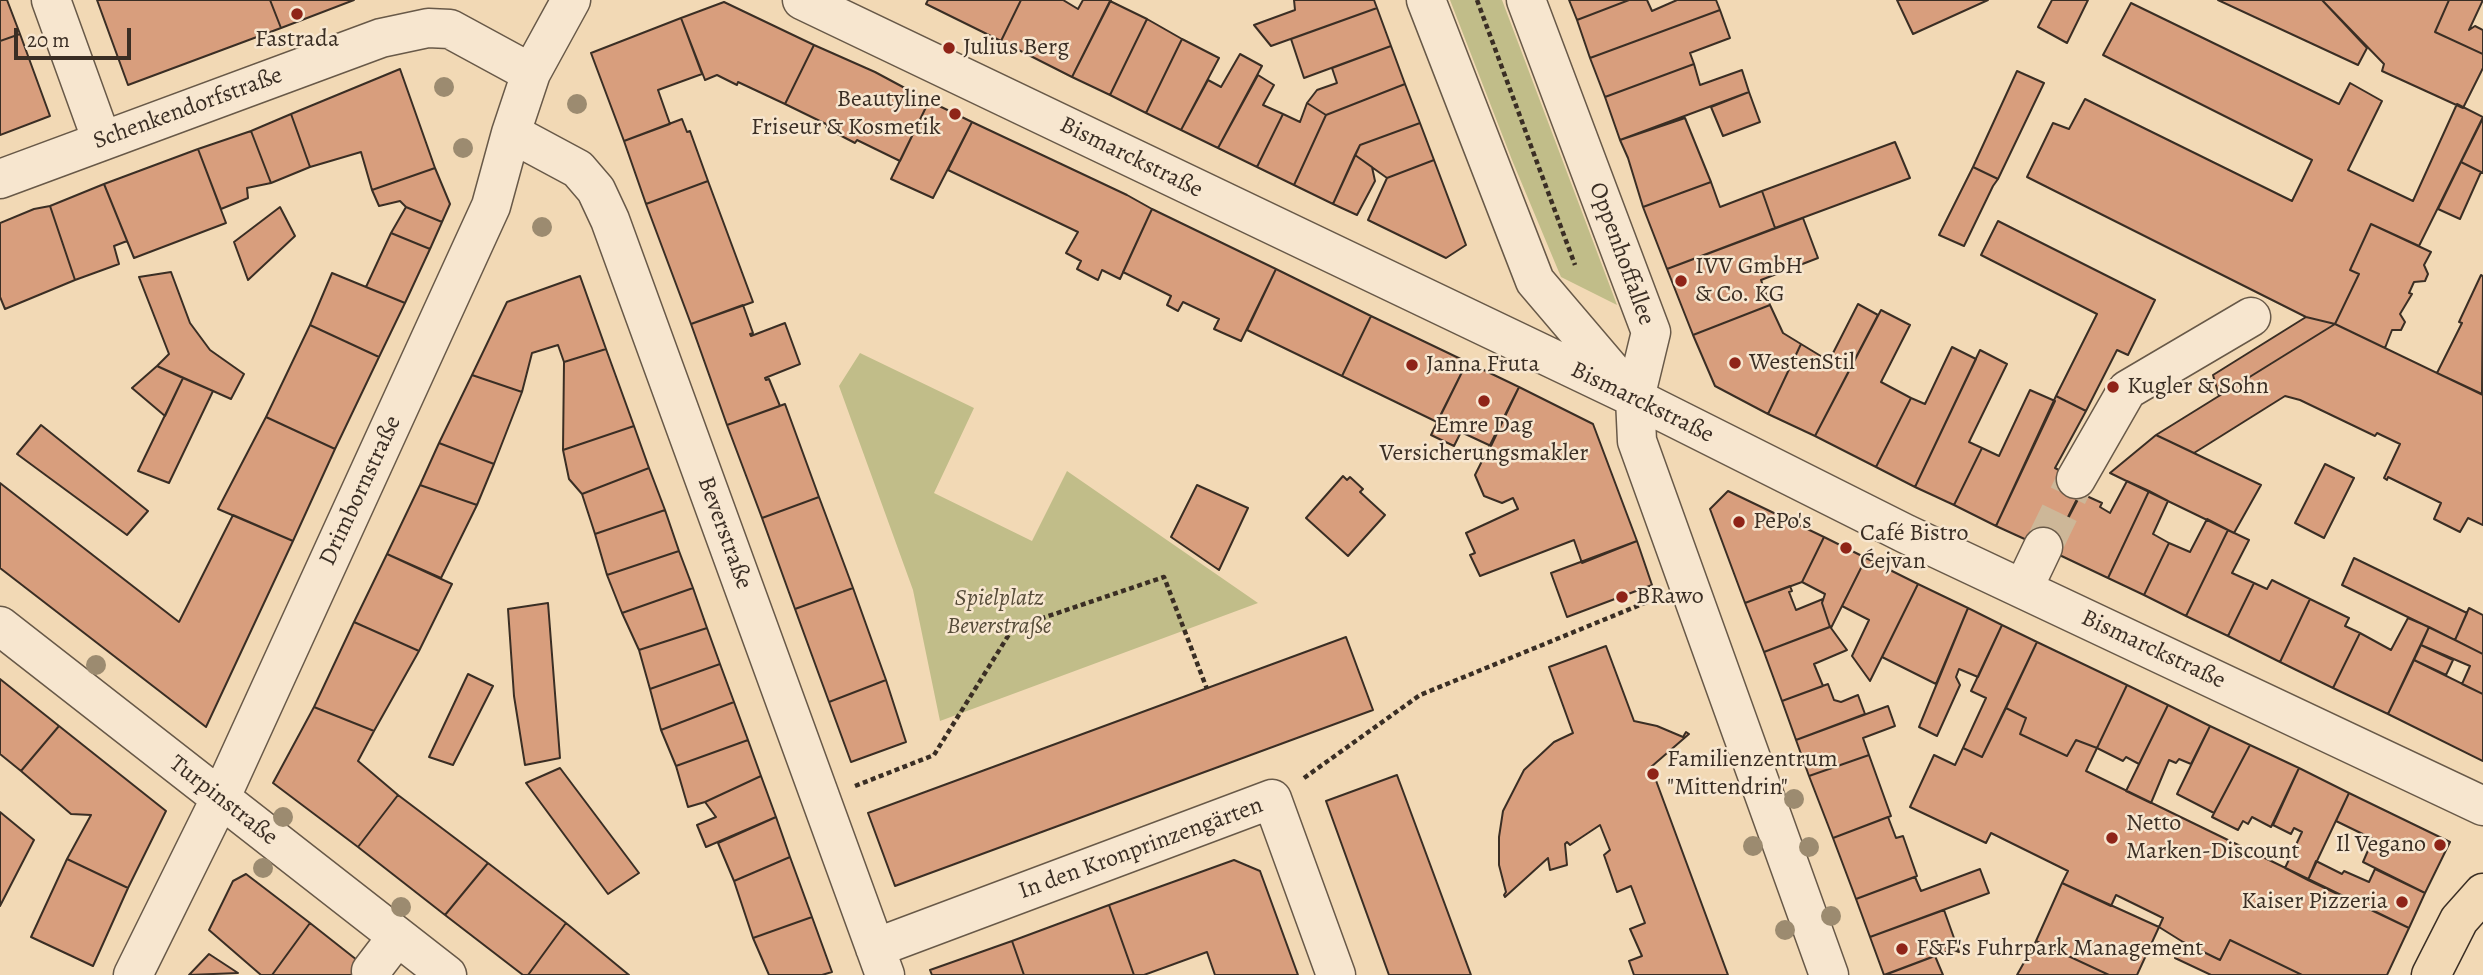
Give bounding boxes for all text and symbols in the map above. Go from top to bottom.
marker: Fastrada [289,6,305,22]
scale bar [18,14,135,58]
text: 20 m [27,26,70,54]
place label: Fastrada [255,26,339,54]
place label: Julius Berg [963,34,1069,62]
marker: Julius Berg [941,40,957,56]
street label: Schenkendorfstraße [90,61,286,157]
place label: Beautyline Friseur & Kosmetik [751,86,941,142]
marker: Beautyline Friseur & Kosmetik [947,106,963,122]
street label: Bismarckstraße [1055,111,1207,205]
street label: Oppenhoffallee [1582,179,1660,329]
place label: IVV GmbH & Co. KG [1695,253,1803,309]
marker: IVV GmbH & Co. KG [1673,273,1689,289]
place label: WestenStil [1749,349,1855,377]
place label: Janna Fruta [1426,351,1540,379]
marker: WestenStil [1727,355,1743,371]
street label: Bismarckstraße [1566,356,1718,450]
marker: Janna Fruta [1404,357,1420,373]
place label: Kugler & Sohn [2127,373,2269,401]
marker: Kugler & Sohn [2105,379,2121,395]
marker: Emre Dag Versicherungsmakler [1476,393,1492,409]
street label: Drimbornstraße [314,412,408,570]
place label: Emre Dag Versicherungsmakler [1380,412,1588,468]
street label: Beverstraße [690,473,758,593]
place label: PePo's [1753,508,1812,536]
marker: PePo's [1731,514,1747,530]
place label: Café Bistro Ćejvan [1860,520,1969,576]
marker: Café Bistro Ćejvan [1838,540,1854,556]
place label: BRawo [1636,583,1704,611]
park label: Spielplatz Beverstraße [947,585,1051,641]
marker: BRawo [1614,589,1630,605]
street label: Bismarckstraße [2077,604,2229,696]
place label: Familienzentrum "Mittendrin" [1667,746,1838,802]
street label: Turpinstraße [163,750,283,852]
marker: Familienzentrum "Mittendrin" [1645,766,1661,782]
street label: In den Kronprinzengärten [1015,791,1267,907]
place label: Netto Marken-Discount [2126,810,2299,866]
marker: Netto Marken-Discount [2104,830,2120,846]
place label: Il Vegano [2335,831,2426,859]
marker: Il Vegano [2432,837,2448,853]
place label: Kaiser Pizzeria [2241,888,2388,916]
marker: Kaiser Pizzeria [2394,894,2410,910]
place label: F&F's Fuhrpark Management [1916,935,2203,963]
marker: F&F's Fuhrpark Management [1894,941,1910,957]

